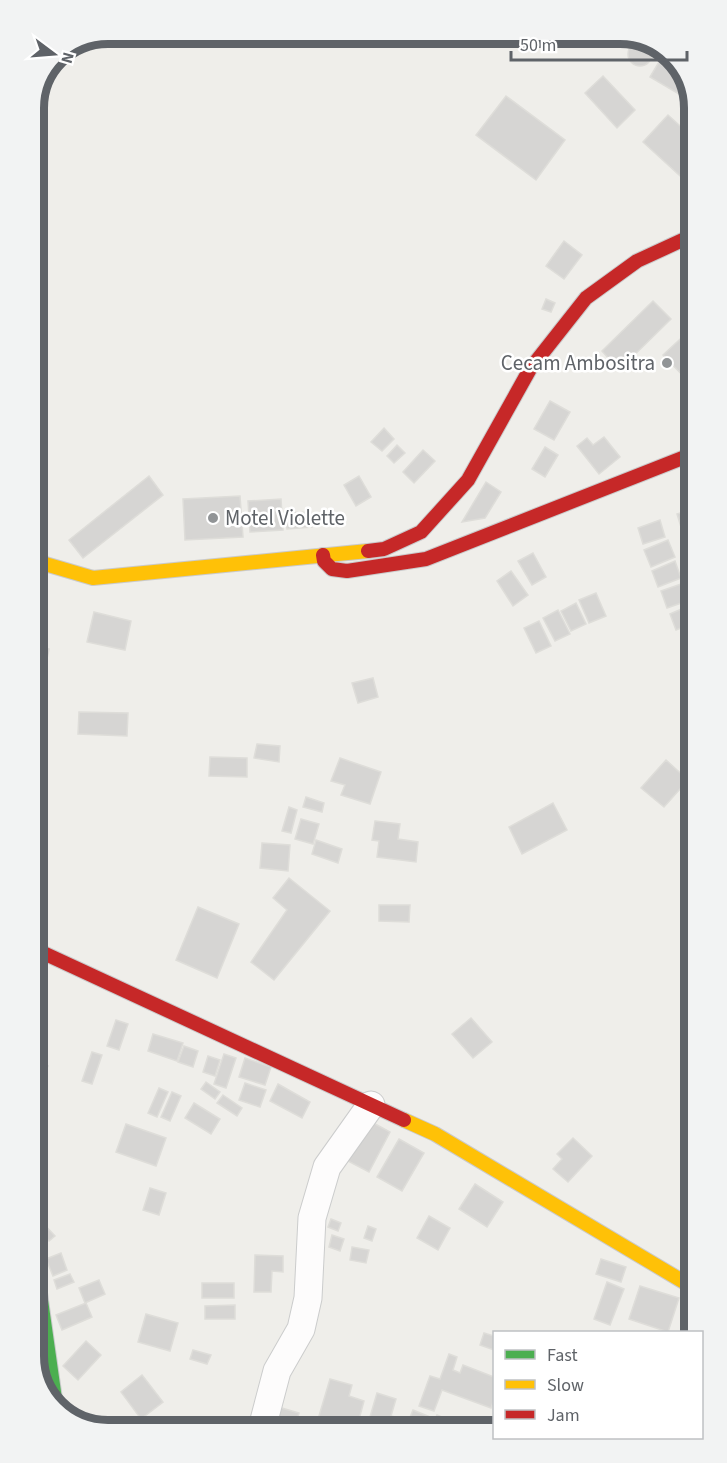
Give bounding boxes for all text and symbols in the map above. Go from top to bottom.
north arrow [24,24,84,84]
scale bar [511,24,686,62]
text: 50 m [520,33,556,58]
text: N [55,50,79,66]
place label: Cecam Ambositra [501,348,655,378]
marker: Cecam Ambositra [660,356,674,370]
place label: Motel Violette [225,503,345,533]
marker: Motel Violette [206,511,220,525]
legend [493,1331,703,1439]
text: Fast [547,1343,578,1368]
text: Slow [547,1373,584,1398]
text: Jam [547,1403,580,1428]

